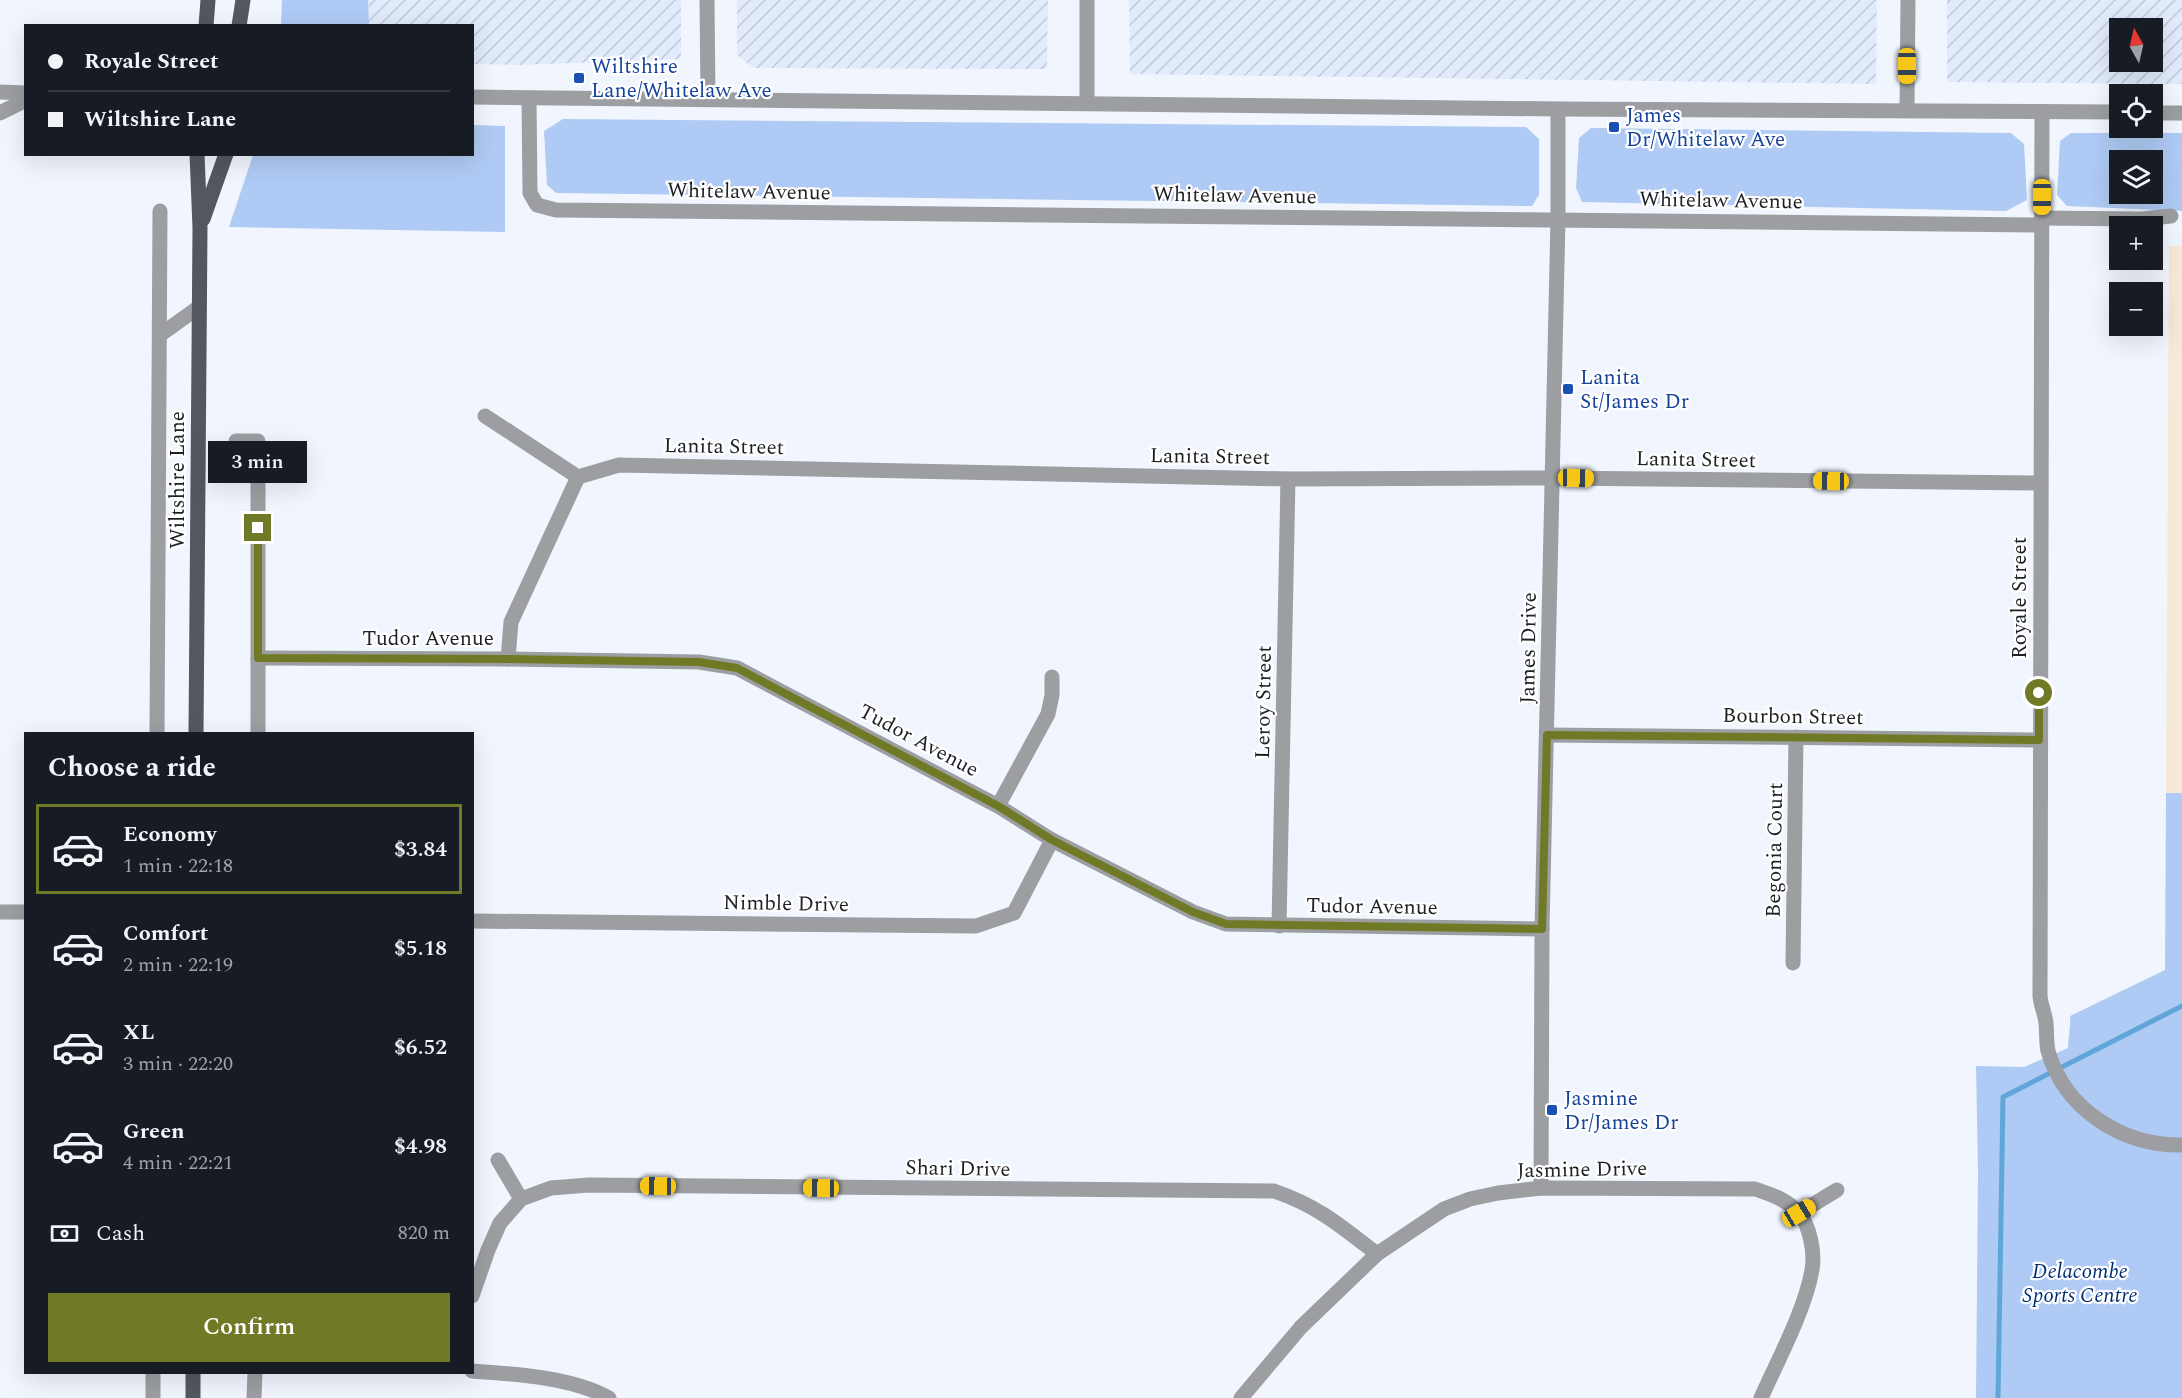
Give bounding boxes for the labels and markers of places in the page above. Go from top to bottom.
place label: Wiltshire Lane/Whitelaw Ave [591,51,772,107]
marker: Wiltshire Lane/Whitelaw Ave [572,71,586,85]
place label: James Dr/Whitelaw Ave [1626,100,1785,156]
marker: James Dr/Whitelaw Ave [1607,120,1621,134]
place label: Lanita St/James Dr [1580,362,1689,418]
marker: Lanita St/James Dr [1561,382,1575,396]
place label: Jasmine Dr/James Dr [1564,1083,1679,1139]
marker: Jasmine Dr/James Dr [1545,1103,1559,1117]

